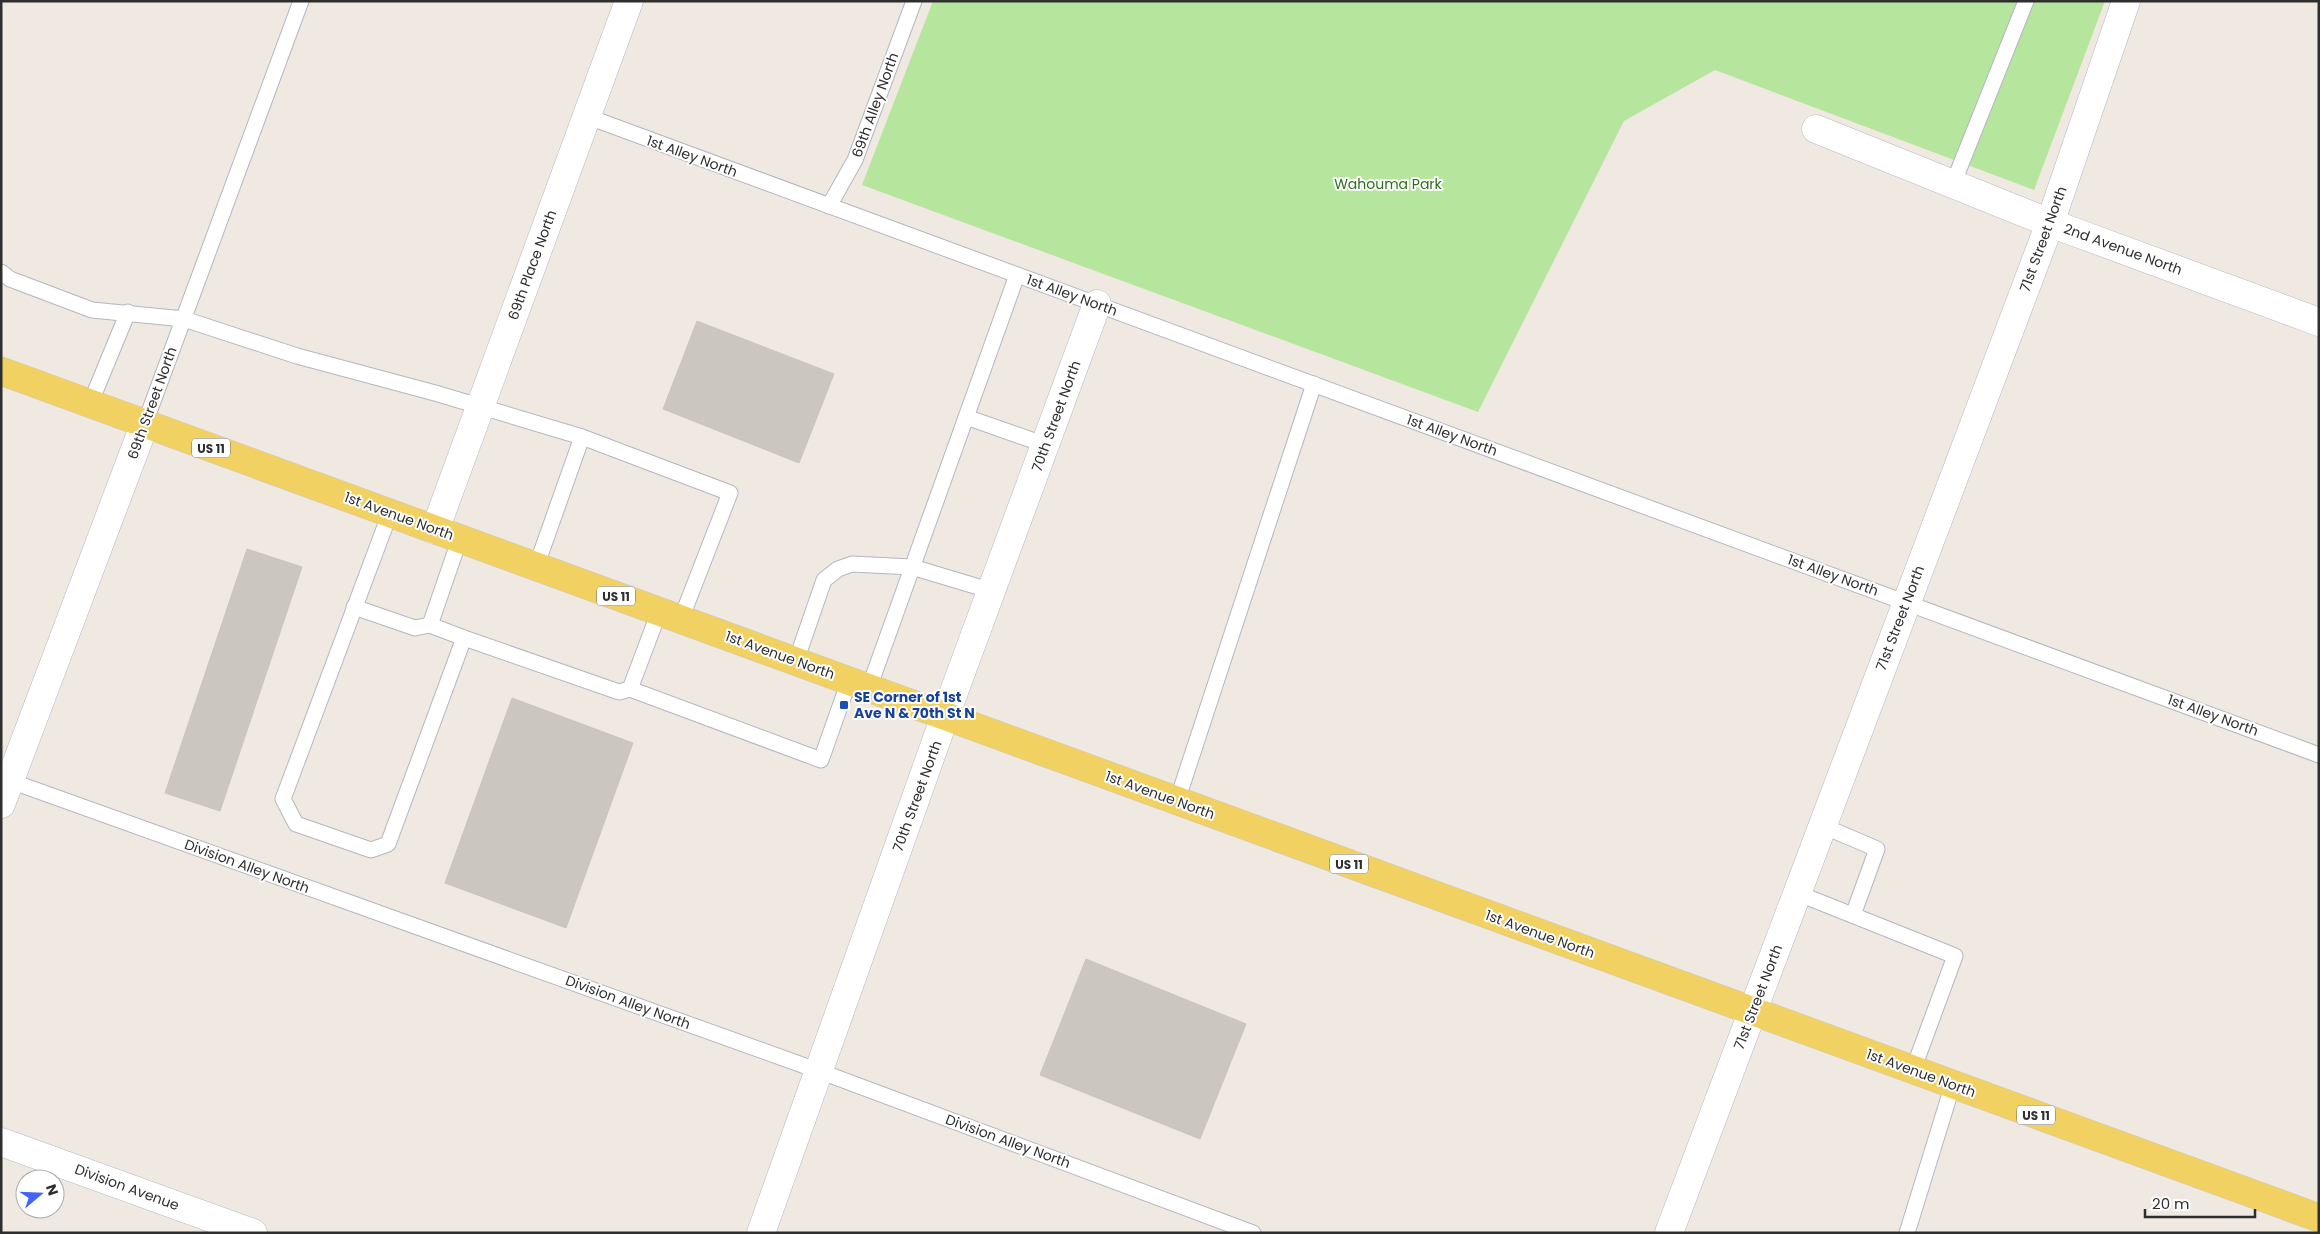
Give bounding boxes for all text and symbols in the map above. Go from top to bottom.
street label: 69th Alley North [847,50,903,160]
street label: 1st Alley North [644,130,740,182]
park label: Wahouma Park [1334,174,1443,194]
street label: 71st Street North [2015,183,2071,295]
street label: 69th Place North [503,207,561,323]
street label: 2nd Avenue North [2061,218,2185,280]
street label: 1st Alley North [1024,269,1120,321]
street label: 69th Street North [122,344,182,462]
street label: 70th Street North [1027,358,1085,474]
street label: 1st Alley North [1404,409,1500,461]
road number: US 11 [192,438,230,458]
street label: 1st Avenue North [342,487,456,545]
street label: 1st Alley North [1785,549,1881,601]
street label: 71st Street North [1871,563,1929,673]
road number: US 11 [597,586,635,606]
street label: 1st Avenue North [723,626,837,684]
place label: SE Corner of 1st Ave N & 70th St N [854,687,975,723]
street label: 1st Alley North [2165,689,2261,741]
marker: SE Corner of 1st Ave N & 70th St N [838,699,850,711]
street label: 70th Street North [888,738,946,854]
street label: 1st Avenue North [1103,766,1217,824]
street label: Division Alley North [182,834,312,898]
road number: US 11 [1330,854,1368,874]
street label: 1st Avenue North [1483,905,1597,963]
street label: 71st Street North [1729,942,1787,1052]
street label: Division Alley North [563,970,693,1034]
street label: 1st Avenue North [1864,1044,1978,1102]
road number: US 11 [2017,1106,2055,1124]
street label: Division Alley North [943,1109,1073,1173]
street label: Division Avenue [72,1159,182,1215]
north arrow [15,1169,65,1219]
text: N [41,1182,63,1198]
scale bar [2145,1186,2255,1218]
text: 20 m [2152,1193,2190,1214]

